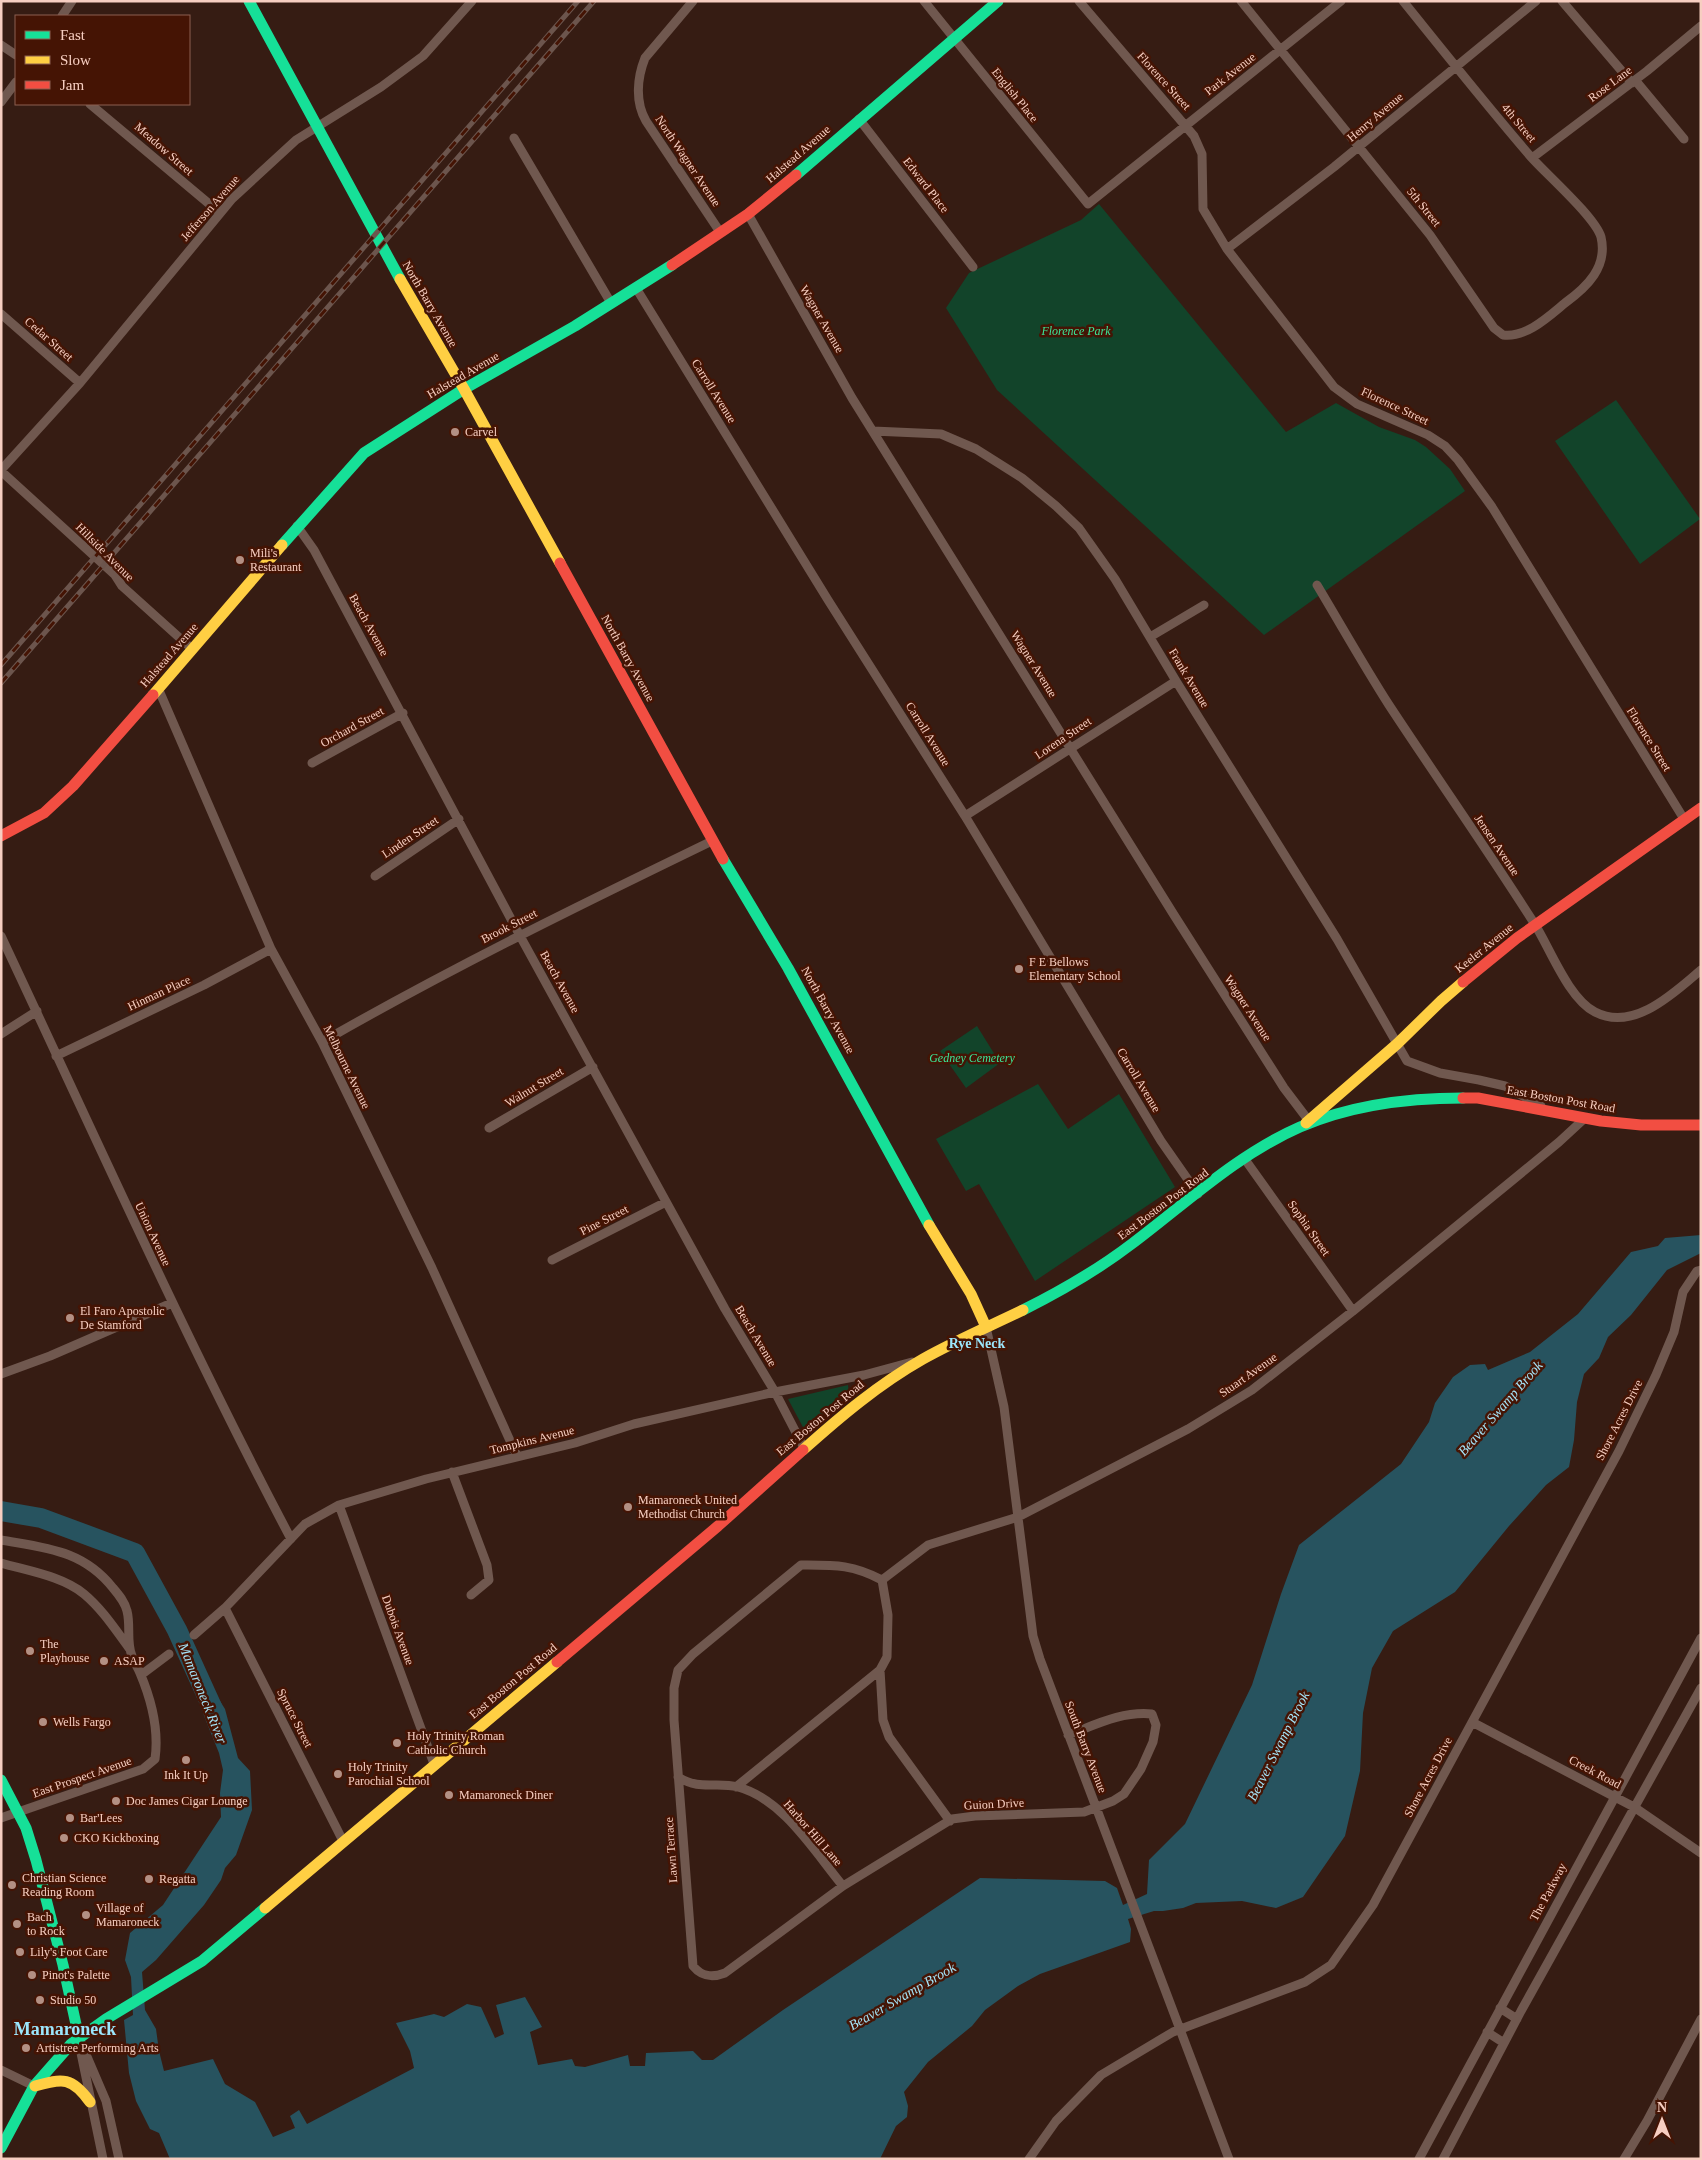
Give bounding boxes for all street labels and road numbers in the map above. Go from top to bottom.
street label: Florence Street [1134,49,1194,113]
street label: Park Avenue [1202,50,1258,98]
street label: Rose Lane [1585,63,1635,105]
street label: English Place [989,65,1041,125]
street label: Henry Avenue [1344,90,1406,144]
street label: 4th Street [1499,101,1540,146]
street label: North Wagner Avenue [652,113,724,209]
street label: Meadow Street [132,120,197,179]
street label: Halstead Avenue [763,122,833,186]
street label: Edward Place [900,155,952,215]
street label: Jefferson Avenue [178,172,242,244]
street label: 5th Street [1404,185,1444,230]
street label: North Barry Avenue [400,258,460,350]
street label: Wagner Avenue [797,283,847,355]
street label: Cedar Street [22,314,77,364]
street label: Halstead Avenue [425,349,501,401]
street label: Carroll Avenue [689,356,739,426]
street label: Florence Street [1359,384,1432,428]
street label: Hillside Avenue [73,520,137,584]
street label: Beach Avenue [346,592,392,658]
street label: North Barry Avenue [598,612,658,704]
street label: Halstead Avenue [137,620,201,690]
street label: Wagner Avenue [1008,628,1060,700]
street label: Frank Avenue [1166,646,1212,710]
street label: Carroll Avenue [903,699,953,769]
street label: Orchard Street [318,704,387,750]
street label: Florence Street [1624,704,1675,774]
street label: Lorena Street [1032,714,1094,762]
street label: Jensen Avenue [1471,812,1523,878]
street label: Linden Street [379,813,441,861]
street label: Brook Street [479,906,540,946]
street label: Keeler Avenue [1452,920,1516,976]
street label: Beach Avenue [537,949,583,1015]
street label: North Barry Avenue [798,964,858,1056]
street label: Hinman Place [125,972,193,1014]
street label: Wagner Avenue [1221,972,1275,1044]
street label: Melbourne Avenue [321,1023,373,1111]
street label: Carroll Avenue [1114,1045,1164,1115]
street label: Walnut Street [502,1064,566,1110]
street label: East Boston Post Road [1506,1083,1616,1115]
street label: East Boston Post Road [1115,1165,1211,1243]
street label: Sophia Street [1285,1198,1334,1259]
street label: Union Avenue [132,1200,174,1268]
street label: Pine Street [578,1202,631,1238]
street label: Beach Avenue [732,1303,780,1369]
street label: Stuart Avenue [1216,1350,1280,1400]
street label: East Boston Post Road [773,1377,867,1459]
street label: Shore Acres Drive [1593,1377,1645,1463]
street label: Tompkins Avenue [488,1423,576,1457]
street label: Dubois Avenue [379,1593,417,1667]
street label: East Boston Post Road [466,1640,560,1722]
street label: Spruce Street [274,1686,316,1750]
street label: South Barry Avenue [1062,1699,1110,1795]
street label: Shore Acres Drive [1401,1735,1455,1819]
street label: Creek Road [1567,1752,1623,1792]
street label: East Prospect Avenue [31,1753,133,1801]
street label: Guion Drive [964,1795,1024,1813]
street label: Harbor Hill Lane [781,1797,845,1869]
street label: Lawn Terrace [662,1817,680,1883]
street label: The Parkway [1527,1861,1569,1923]

